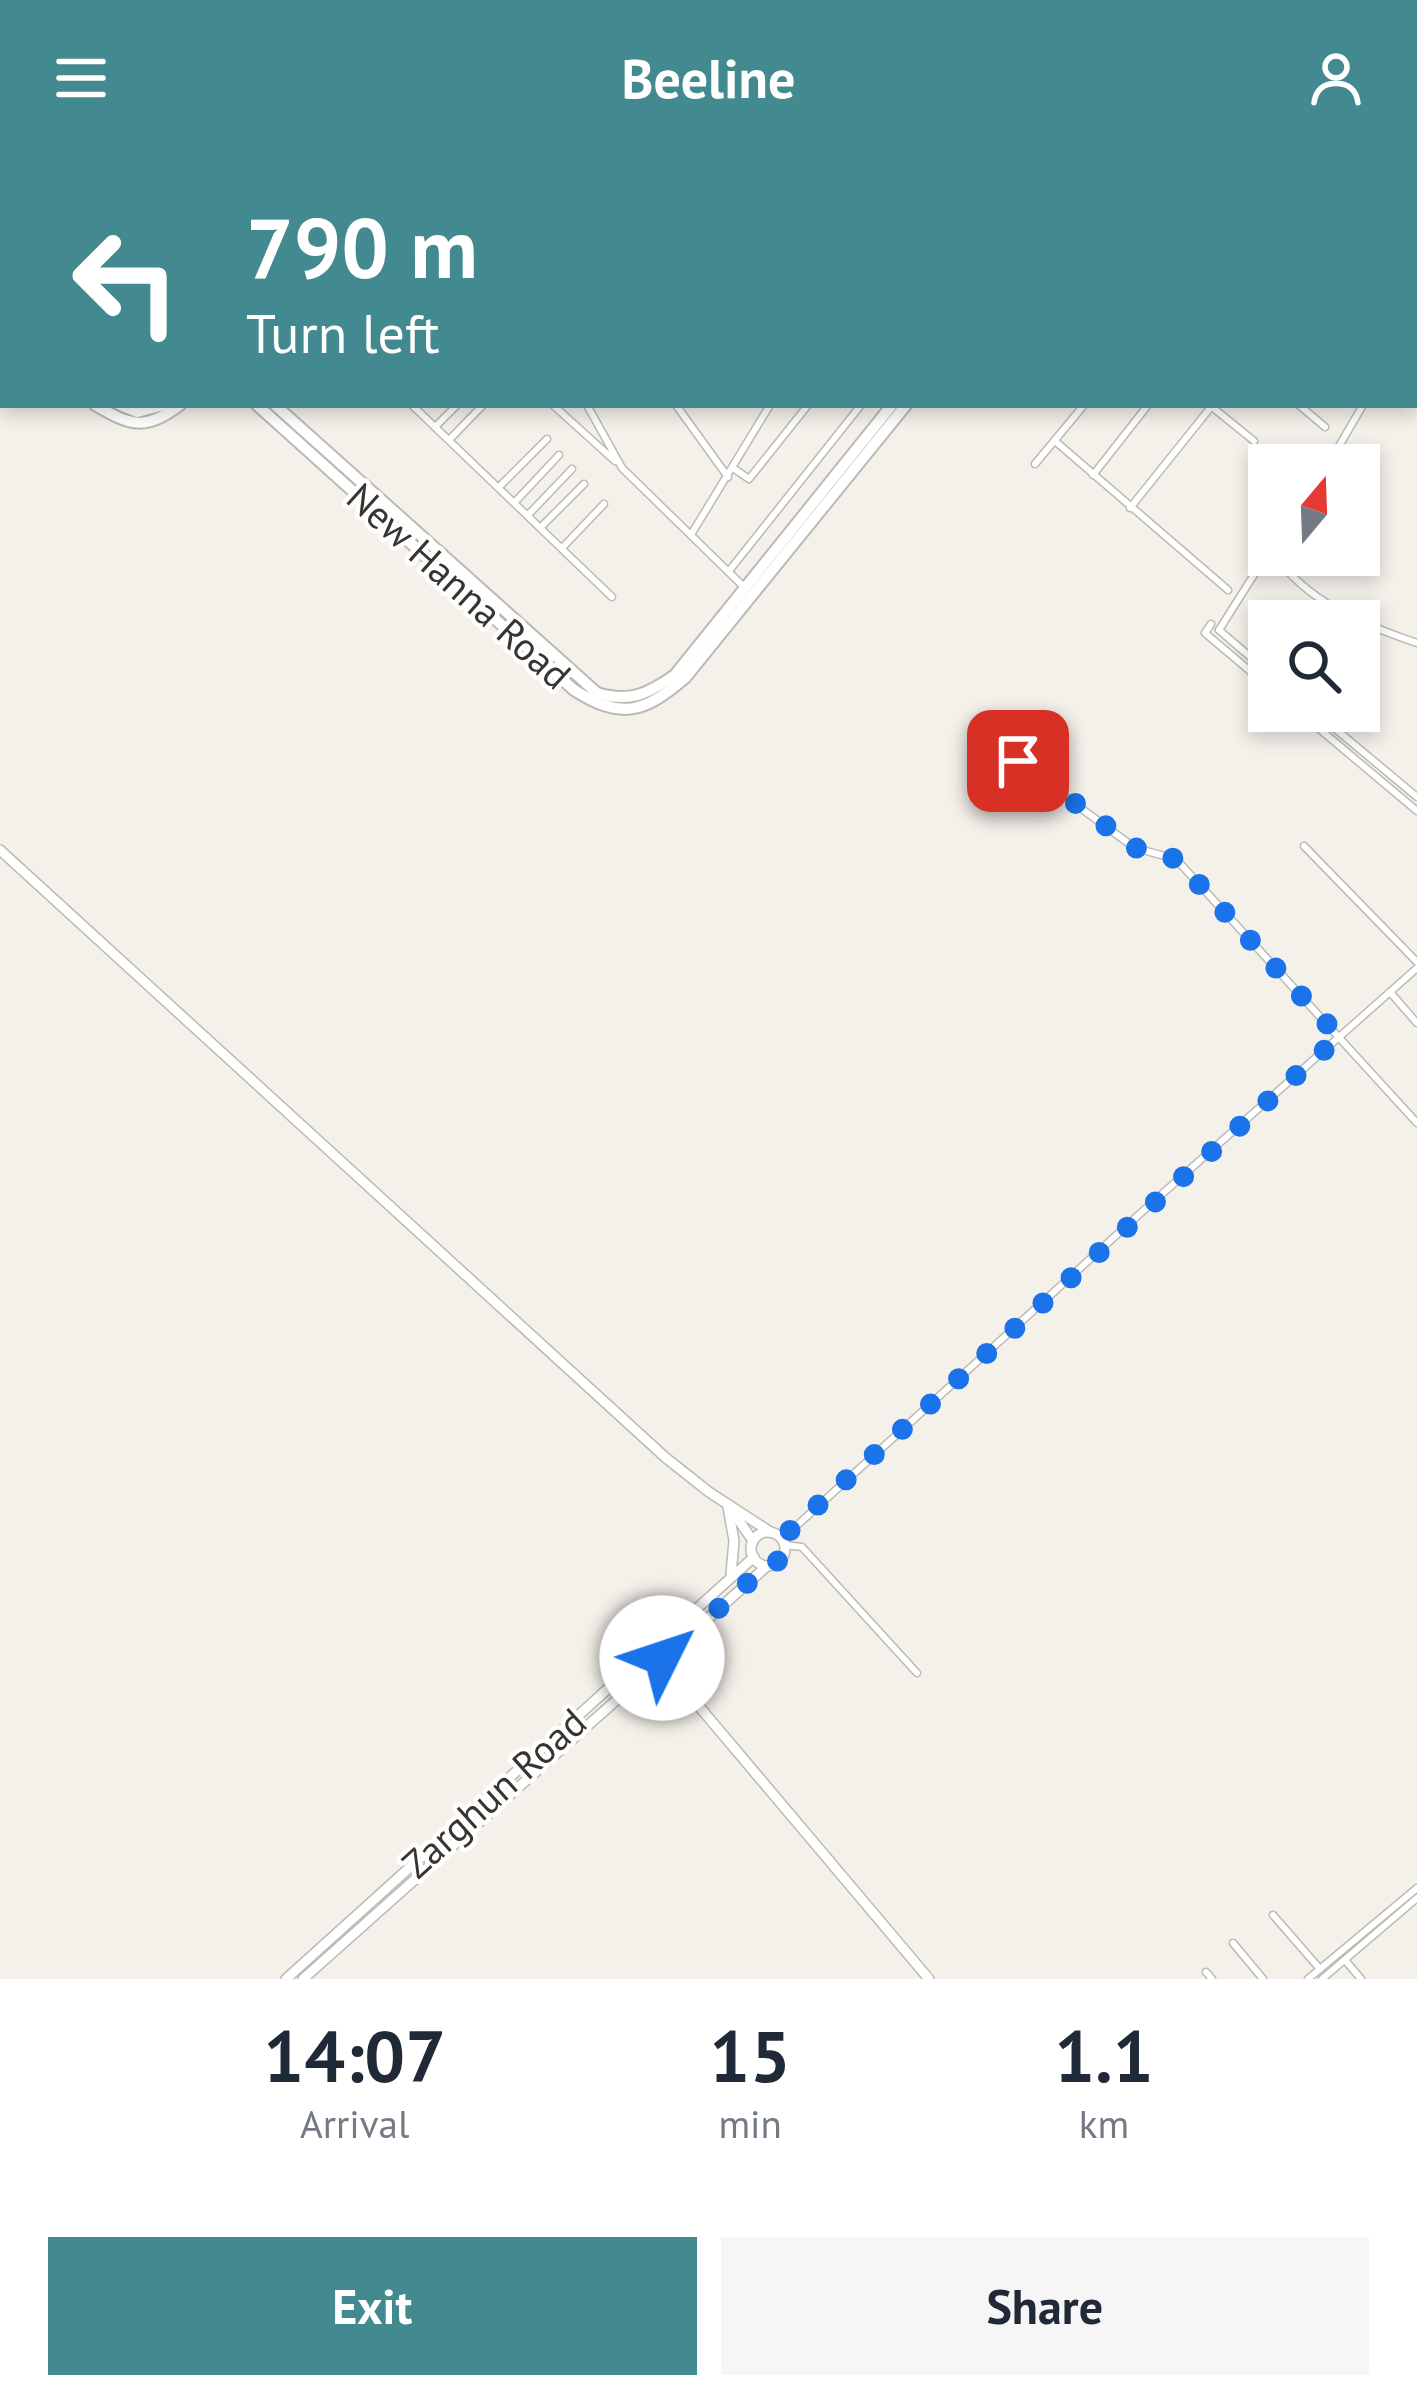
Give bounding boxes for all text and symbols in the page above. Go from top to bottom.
text: Beeline [622,43,795,113]
icon: menu [48,45,114,111]
icon: person [1303,45,1369,111]
text: 790 m [246,192,478,301]
icon: left [48,204,204,360]
text: Turn left [246,298,440,368]
north arrow [1248,444,1380,576]
map controls [1248,444,1380,732]
street label: New Hanna Road [337,472,582,700]
button: search [1248,600,1380,732]
pin [967,710,1069,812]
icon: arrive [985,728,1051,794]
position arrow [599,1595,725,1721]
street label: Zarghun Road [391,1697,596,1889]
text: 14:07 [263,2009,446,2102]
text: 15 [709,2009,791,2102]
text: 1.1 [1054,2009,1154,2102]
text: Arrival [300,2098,409,2149]
text: min [718,2098,782,2149]
text: km [1079,2098,1129,2149]
button: Exit [48,2237,697,2375]
button: Share [721,2237,1369,2375]

